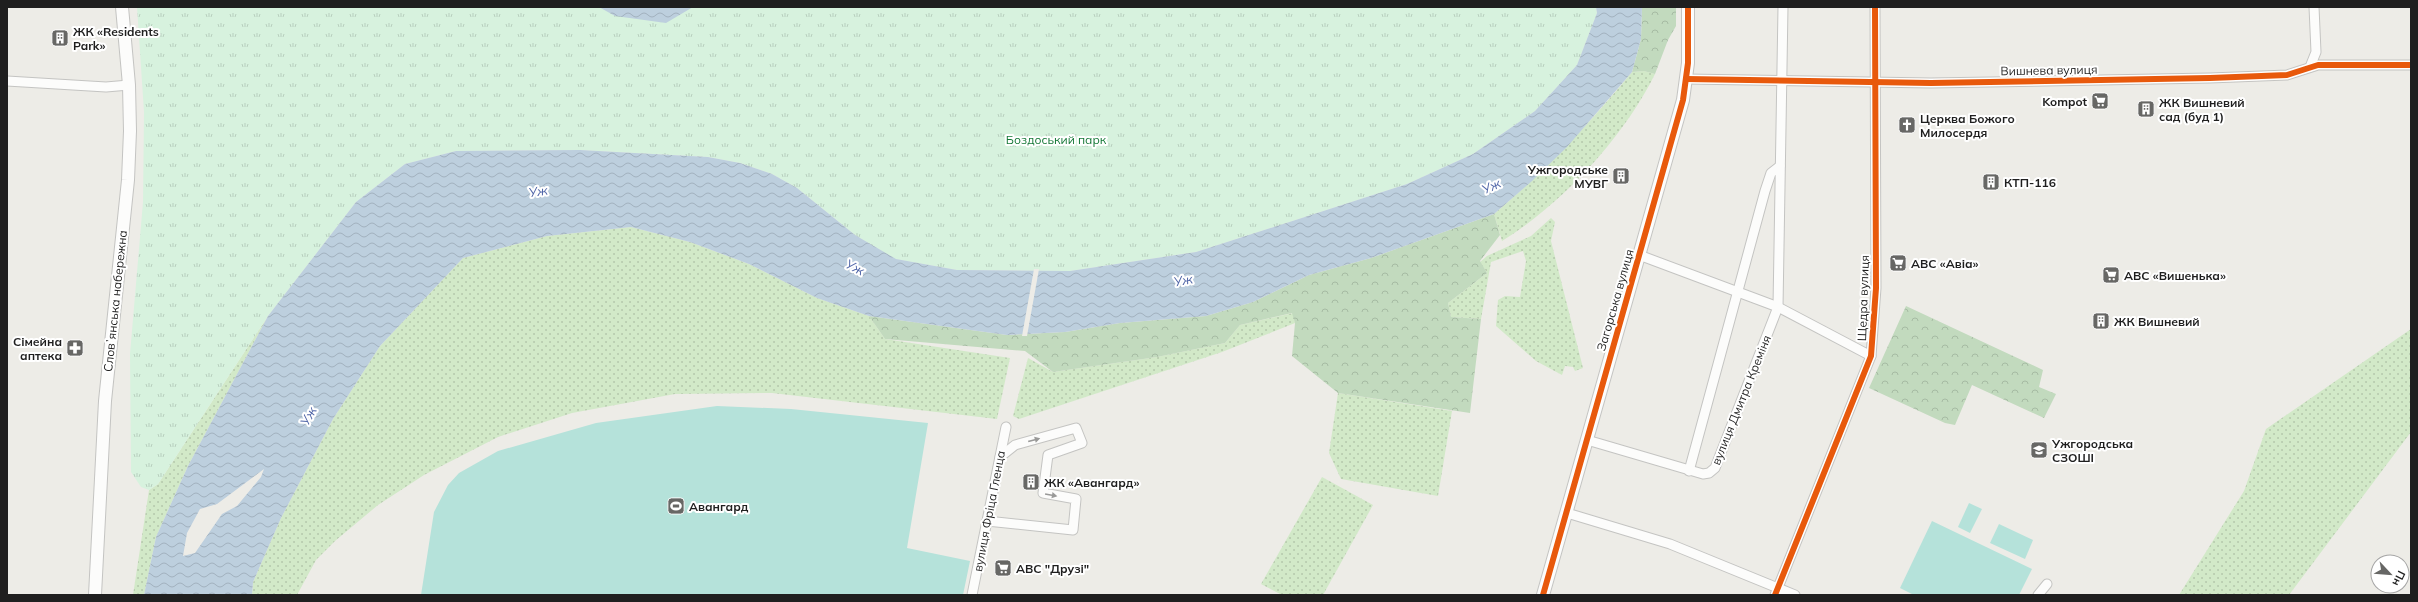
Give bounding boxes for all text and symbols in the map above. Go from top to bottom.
place label: ЖК «Residents Park» [73,24,159,53]
building icon: ЖК «Residents Park» [50,28,70,48]
street label: Вишнева вулиця [2000,62,2098,78]
supermarket icon: Kompot [2090,91,2110,111]
place label: Kompot [2042,94,2087,109]
place label: ЖК Вишневий сад (буд 1) [2159,95,2245,124]
building icon: ЖК Вишневий сад (буд 1) [2136,99,2156,119]
place label: Церква Божого Милосердя [1920,111,2015,140]
church icon: Церква Божого Милосердя [1897,115,1917,135]
park label: Боздоський парк [1006,132,1107,147]
place label: Ужгородське МУВГ [1527,162,1608,191]
building icon: Ужгородське МУВГ [1611,166,1631,186]
building icon: КТП-116 [1981,172,2001,192]
water label: Уж [1479,174,1504,197]
place label: КТП-116 [2004,175,2056,190]
water label: Уж [527,182,549,200]
street label: Словʼянська набережна [100,229,130,373]
street label: Загорська вулиця [1593,247,1637,353]
supermarket icon: ABC «Авіа» [1888,253,1908,273]
street label: Щедра вулиця [1854,255,1872,341]
water label: Уж [843,256,868,279]
place label: ABC «Авіа» [1911,256,1979,271]
supermarket icon: ABC «Вишенька» [2101,265,2121,285]
place label: ABC «Вишенька» [2124,268,2226,283]
water label: Уж [1172,270,1194,290]
building icon: ЖК Вишневий [2091,311,2111,331]
place label: ЖК Вишневий [2114,314,2200,329]
street label: вулиця Дмитра Креміня [1708,333,1774,467]
place label: Сімейна аптека [13,334,62,363]
pharmacy icon: Сімейна аптека [65,338,85,358]
water label: Уж [296,403,320,428]
one-way arrow [1027,436,1040,442]
place label: Ужгородська СЗОШІ [2051,436,2133,465]
school or university icon: Ужгородська СЗОШІ [2029,440,2049,460]
street label: вулиця Фріца Гленца [970,449,1008,573]
building icon: ЖК «Авангард» [1021,472,1041,492]
place label: ЖК «Авангард» [1044,475,1139,490]
one-way arrow [1045,492,1057,498]
sports icon: Авангард [666,496,686,516]
place label: Авангард [689,499,749,514]
north arrow [2370,554,2410,594]
supermarket icon: ABC "Друзі" [993,558,1013,578]
place label: ABC "Друзі" [1016,561,1089,576]
text: Пн [2389,568,2409,589]

